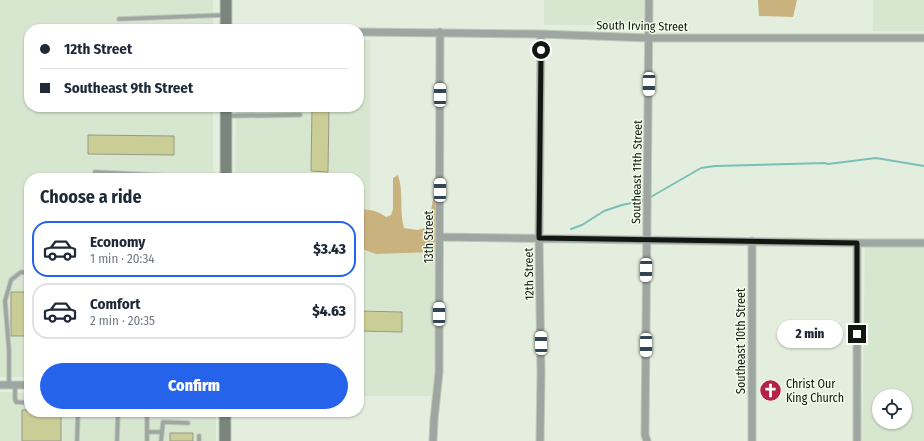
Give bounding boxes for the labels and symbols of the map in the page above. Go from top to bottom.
street label: South Irving Street [596,18,688,34]
route start [532,41,550,59]
car [643,72,655,96]
car [434,83,446,107]
street label: Southeast 11th Street [629,120,645,224]
car [434,178,446,202]
street label: 13th Street [422,211,436,263]
street label: 12th Street [522,248,536,300]
car [640,258,652,282]
street label: Southeast 10th Street [734,288,748,394]
car [433,302,445,326]
callout: 2 min [777,320,843,348]
route end [848,325,866,343]
car [535,331,547,355]
car [640,333,652,357]
place label: Christ Our King Church [786,377,844,405]
church icon: Christ Our King Church [757,378,783,404]

